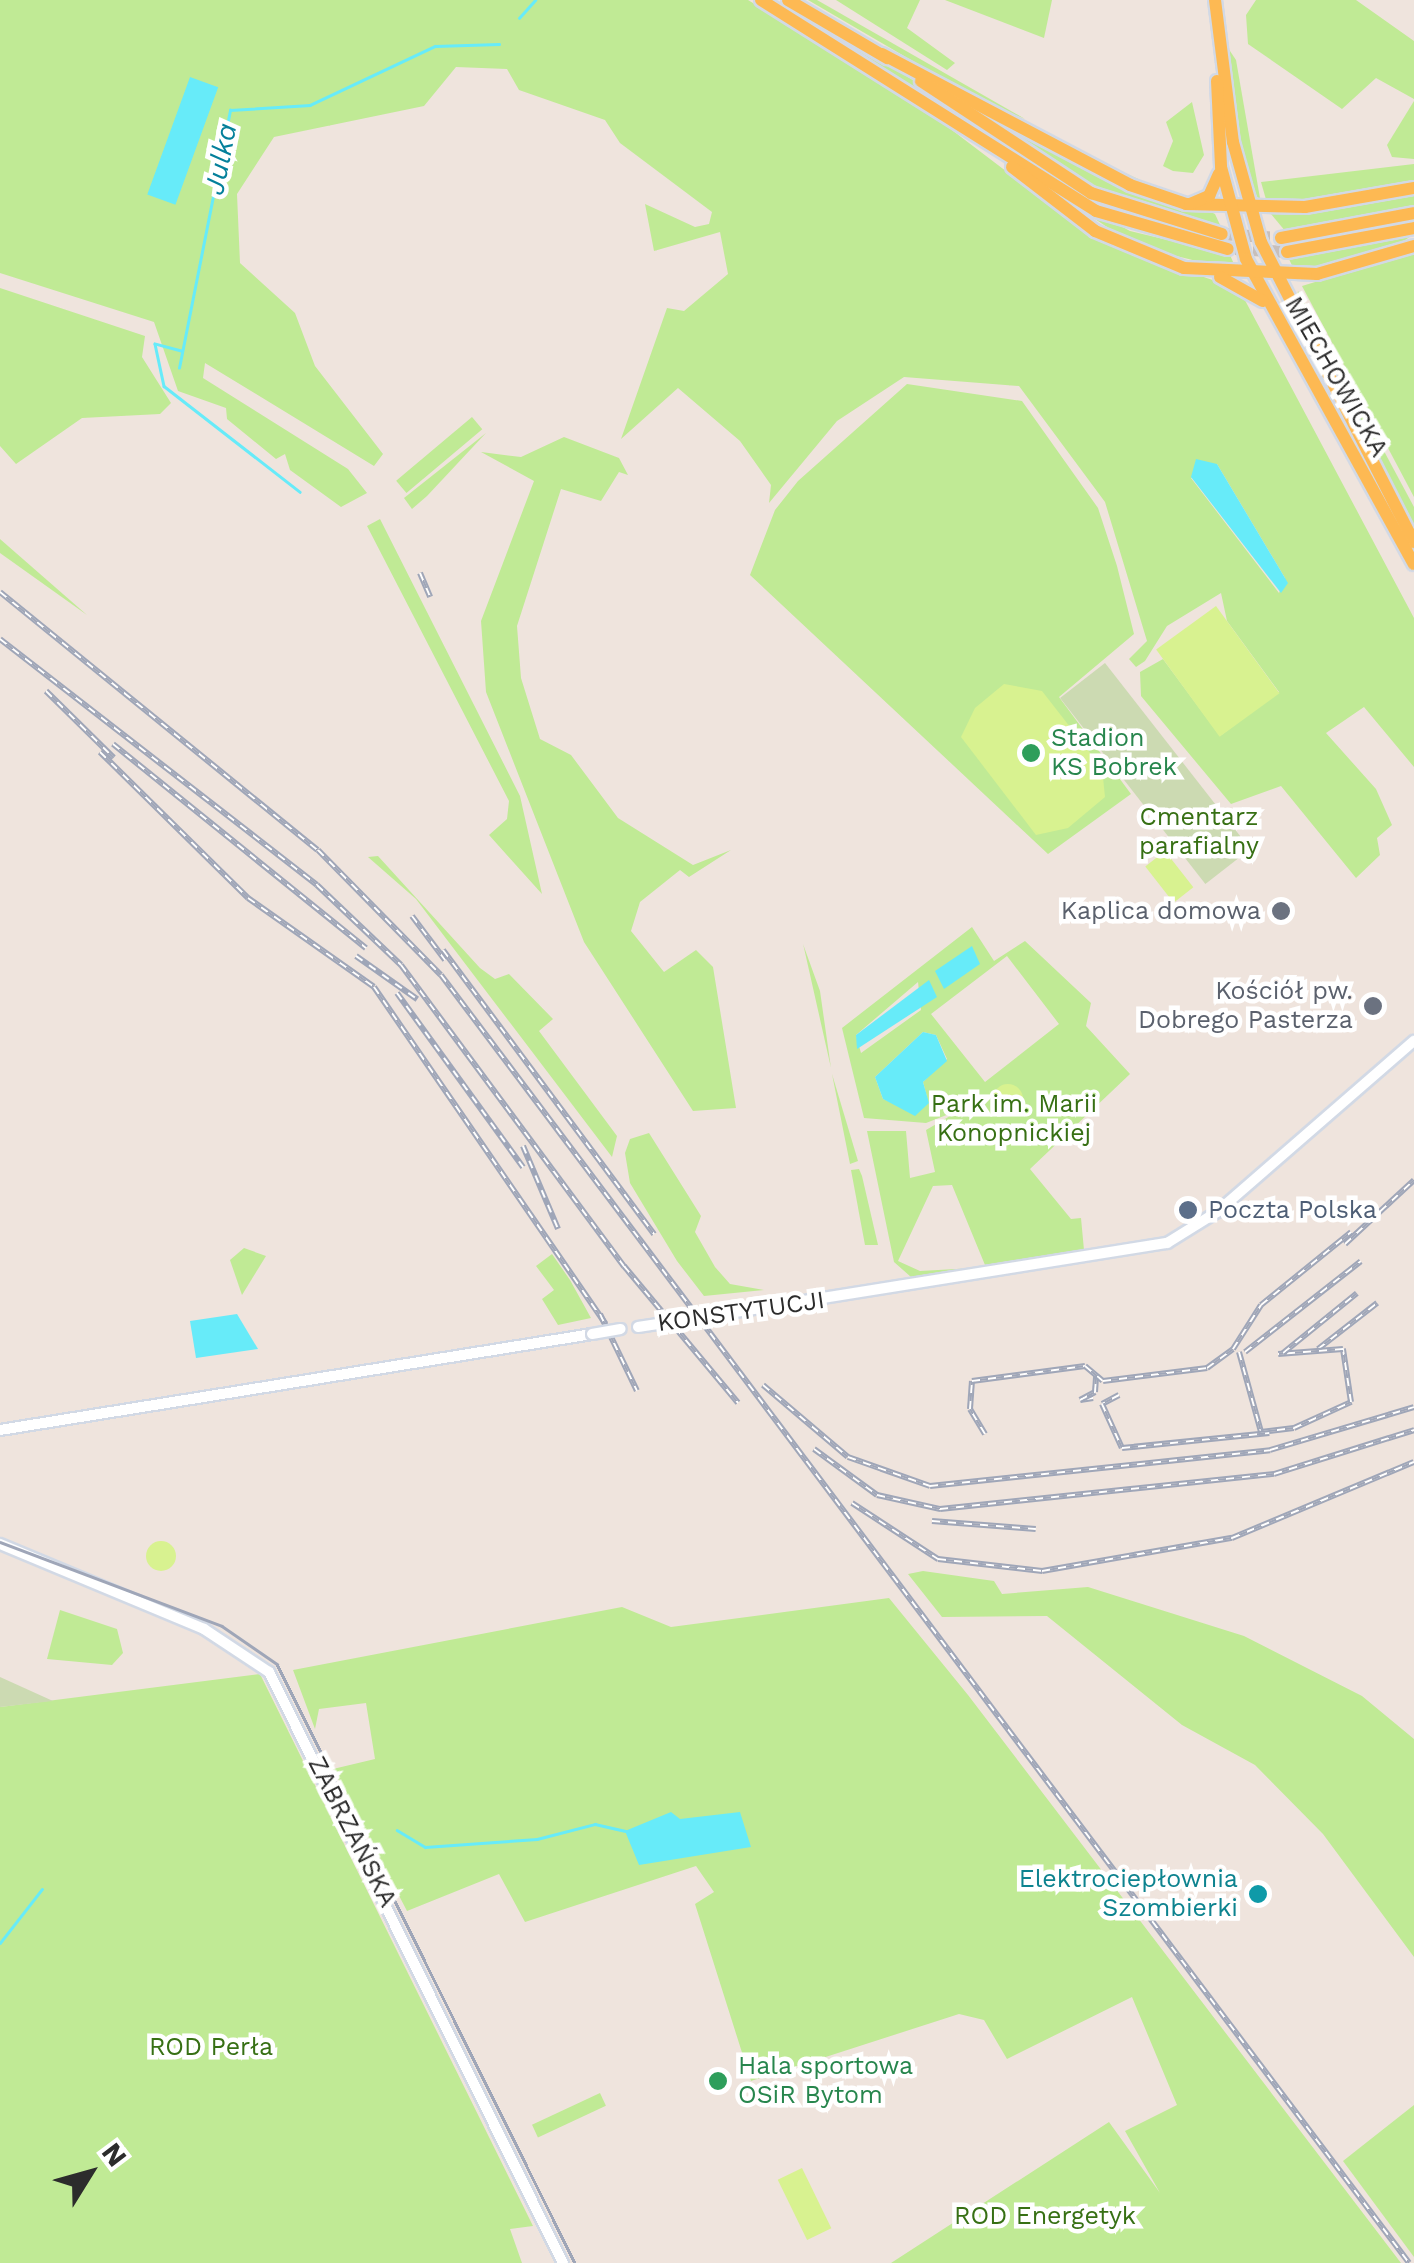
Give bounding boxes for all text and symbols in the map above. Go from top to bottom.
water label: Julka [198,120,244,198]
street label: MIECHOWICKA [1278,292,1394,462]
place label: Stadion KS Bobrek [1051,724,1177,783]
marker: Stadion KS Bobrek [1020,742,1042,764]
park label: Cmentarz parafialny [1139,803,1259,862]
place label: Kaplica domowa [1060,896,1261,926]
marker: Kaplica domowa [1270,900,1292,922]
place label: Kościół pw. Dobrego Pasterza [1138,977,1353,1036]
marker: Kościół pw. Dobrego Pasterza [1362,995,1384,1017]
park label: Park im. Marii Konopnickiej [931,1090,1097,1149]
place label: Poczta Polska [1208,1195,1377,1225]
marker: Poczta Polska [1177,1199,1199,1221]
street label: KONSTYTUCJI [655,1285,827,1339]
street label: ZABRZAŃSKA [301,1752,403,1912]
place label: Elektrociepłownia Szombierki [1019,1865,1238,1924]
marker: Elektrociepłownia Szombierki [1247,1883,1269,1905]
park label: ROD Perła [149,2032,273,2062]
place label: Hala sportowa OSiR Bytom [738,2052,914,2111]
marker: Hala sportowa OSiR Bytom [707,2070,729,2092]
north arrow [40,2123,140,2223]
text: N [95,2136,134,2173]
park label: ROD Energetyk [954,2201,1136,2231]

